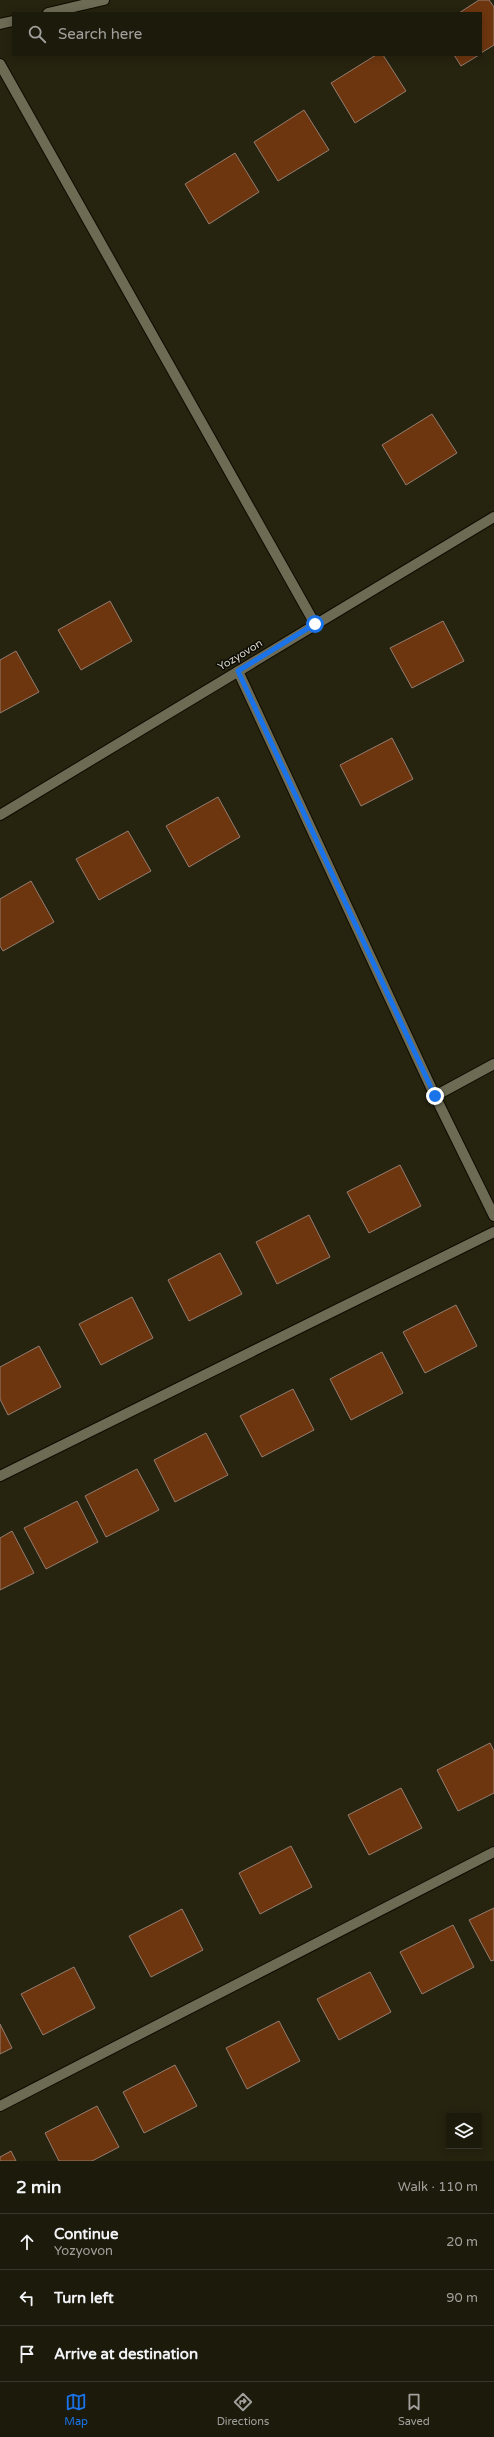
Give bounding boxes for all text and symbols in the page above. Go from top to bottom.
search box [12,12,482,56]
icon: search [26,23,48,45]
text: Search here [58,25,142,43]
route start [306,615,324,633]
street label: Yozyovon [215,637,265,673]
route end [426,1087,444,1105]
map controls [446,2113,482,2149]
button: layers [446,2113,482,2149]
text: 2 min [16,2177,61,2198]
text: Walk · 110 m [398,2179,478,2195]
text: Continue [54,2225,118,2243]
icon: ahead [16,2231,38,2253]
text: 20 m [446,2234,478,2250]
text: Yozyovon [54,2243,113,2259]
icon: left [16,2287,38,2309]
text: Turn left [54,2289,114,2307]
text: 90 m [446,2290,478,2306]
icon: arrive [16,2343,38,2365]
text: Arrive at destination [54,2345,198,2363]
tab: Map [64,2391,88,2428]
tab: Directions [217,2391,269,2428]
tab: Saved [398,2391,430,2428]

